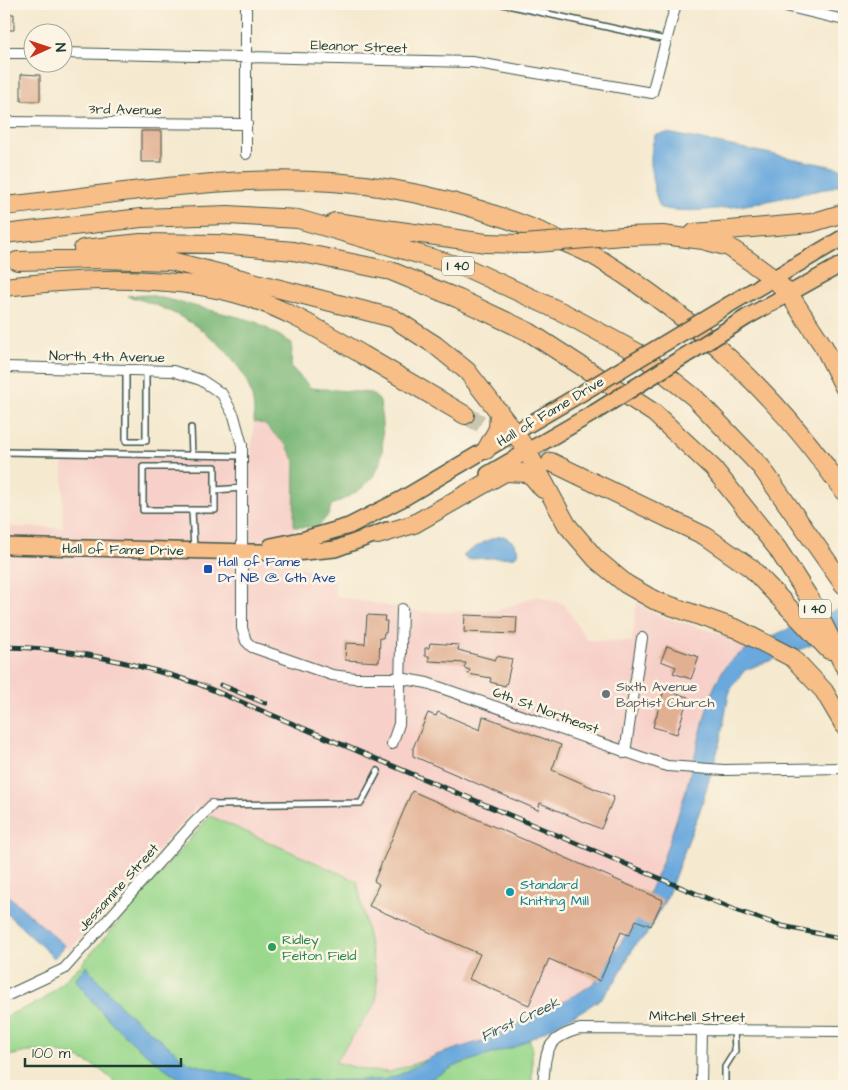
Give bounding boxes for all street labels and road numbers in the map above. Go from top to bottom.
street label: Eleanor Street [310,35,408,59]
street label: 3rd Avenue [88,99,162,121]
road number: I 40 [442,256,474,276]
street label: North 4th Avenue [49,346,165,368]
street label: Hall of Fame Drive [493,372,608,452]
street label: Hall of Fame Drive [62,539,185,561]
road number: I 40 [799,600,831,618]
street label: 6th St Northeast [490,682,602,740]
street label: Jessamine Street [74,839,164,936]
street label: Mitchell Street [649,1006,745,1028]

